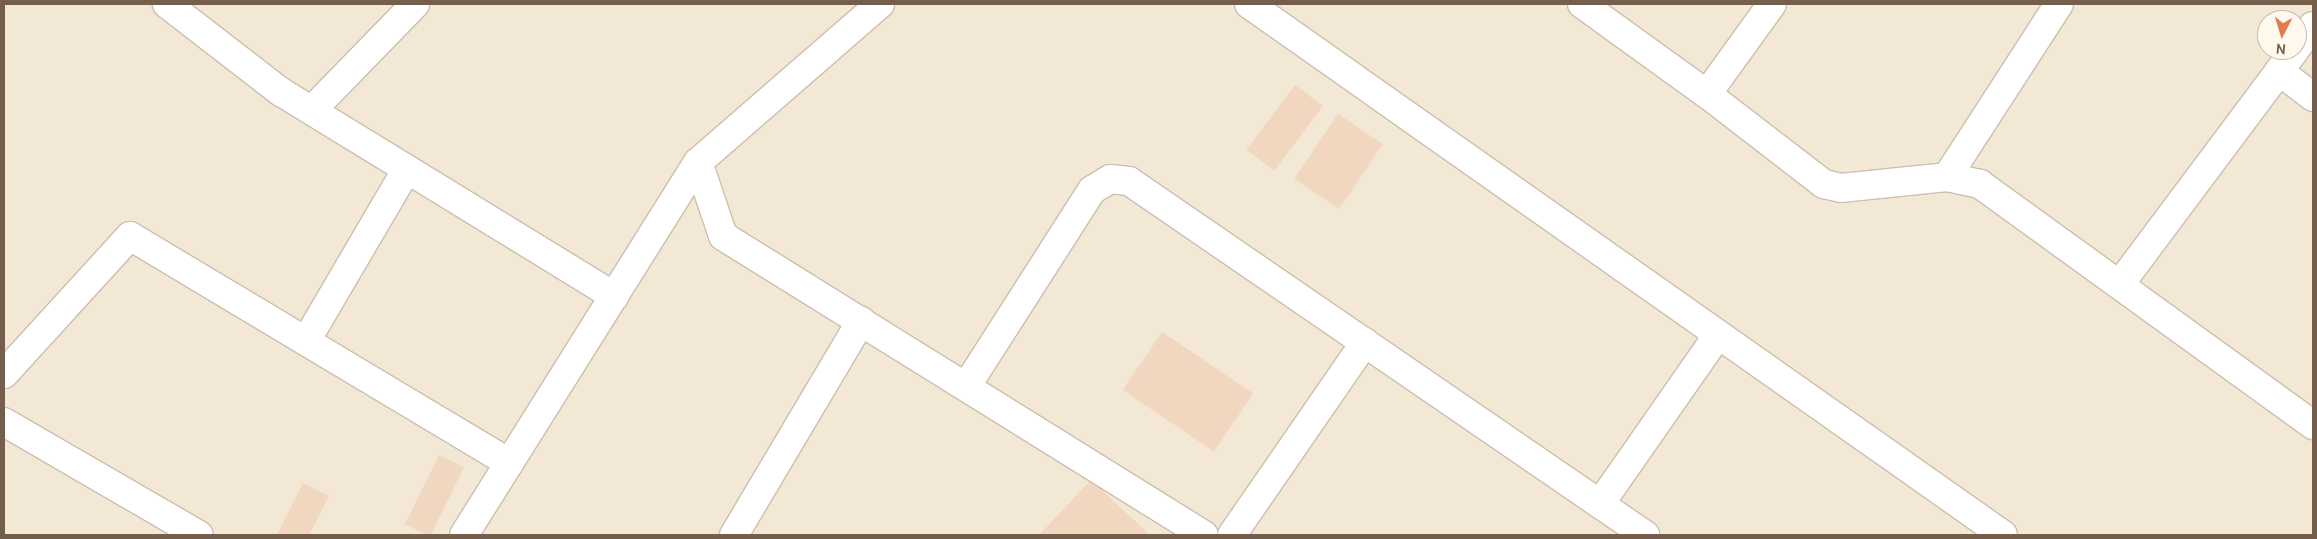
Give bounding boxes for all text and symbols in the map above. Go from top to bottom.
north arrow [2257,10,2307,60]
text: N [2275,40,2286,58]

